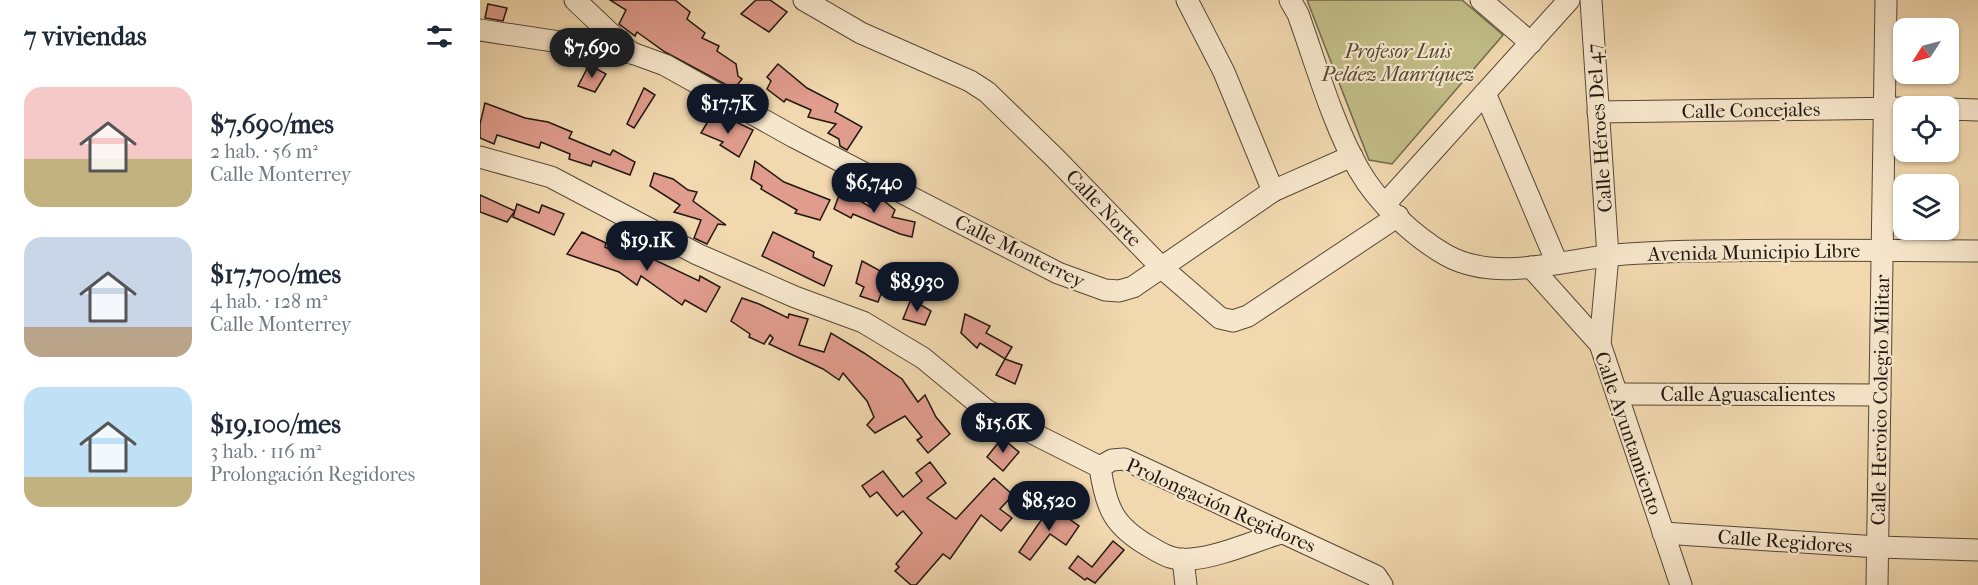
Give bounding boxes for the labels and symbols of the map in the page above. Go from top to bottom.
north arrow [1893,18,1959,84]
pin: $7,690 [543,28,641,79]
park label: Profesor Luis Peláez Manríquez [1320,40,1475,86]
street label: Calle Héroes Del 47 [1582,42,1617,213]
pin: $17.7K [679,84,777,135]
street label: Calle Concejales [1682,98,1820,123]
pin: $6,740 [825,163,923,214]
street label: Calle Norte [1061,165,1146,252]
street label: Calle Monterrey [951,210,1090,293]
pin: $19.1K [598,221,696,272]
street label: Avenida Municipio Libre [1646,239,1861,266]
pin: $8,930 [868,262,966,313]
street label: Calle Heroico Colegio Militar [1867,274,1894,526]
street label: Calle Ayuntamiento [1590,349,1667,518]
street label: Calle Aguascalientes [1661,383,1835,406]
pin: $15.6K [954,403,1052,454]
street label: Prolongación Regidores [1122,453,1319,558]
pin: $8,520 [1000,481,1098,532]
street label: Calle Regidores [1717,525,1853,558]

